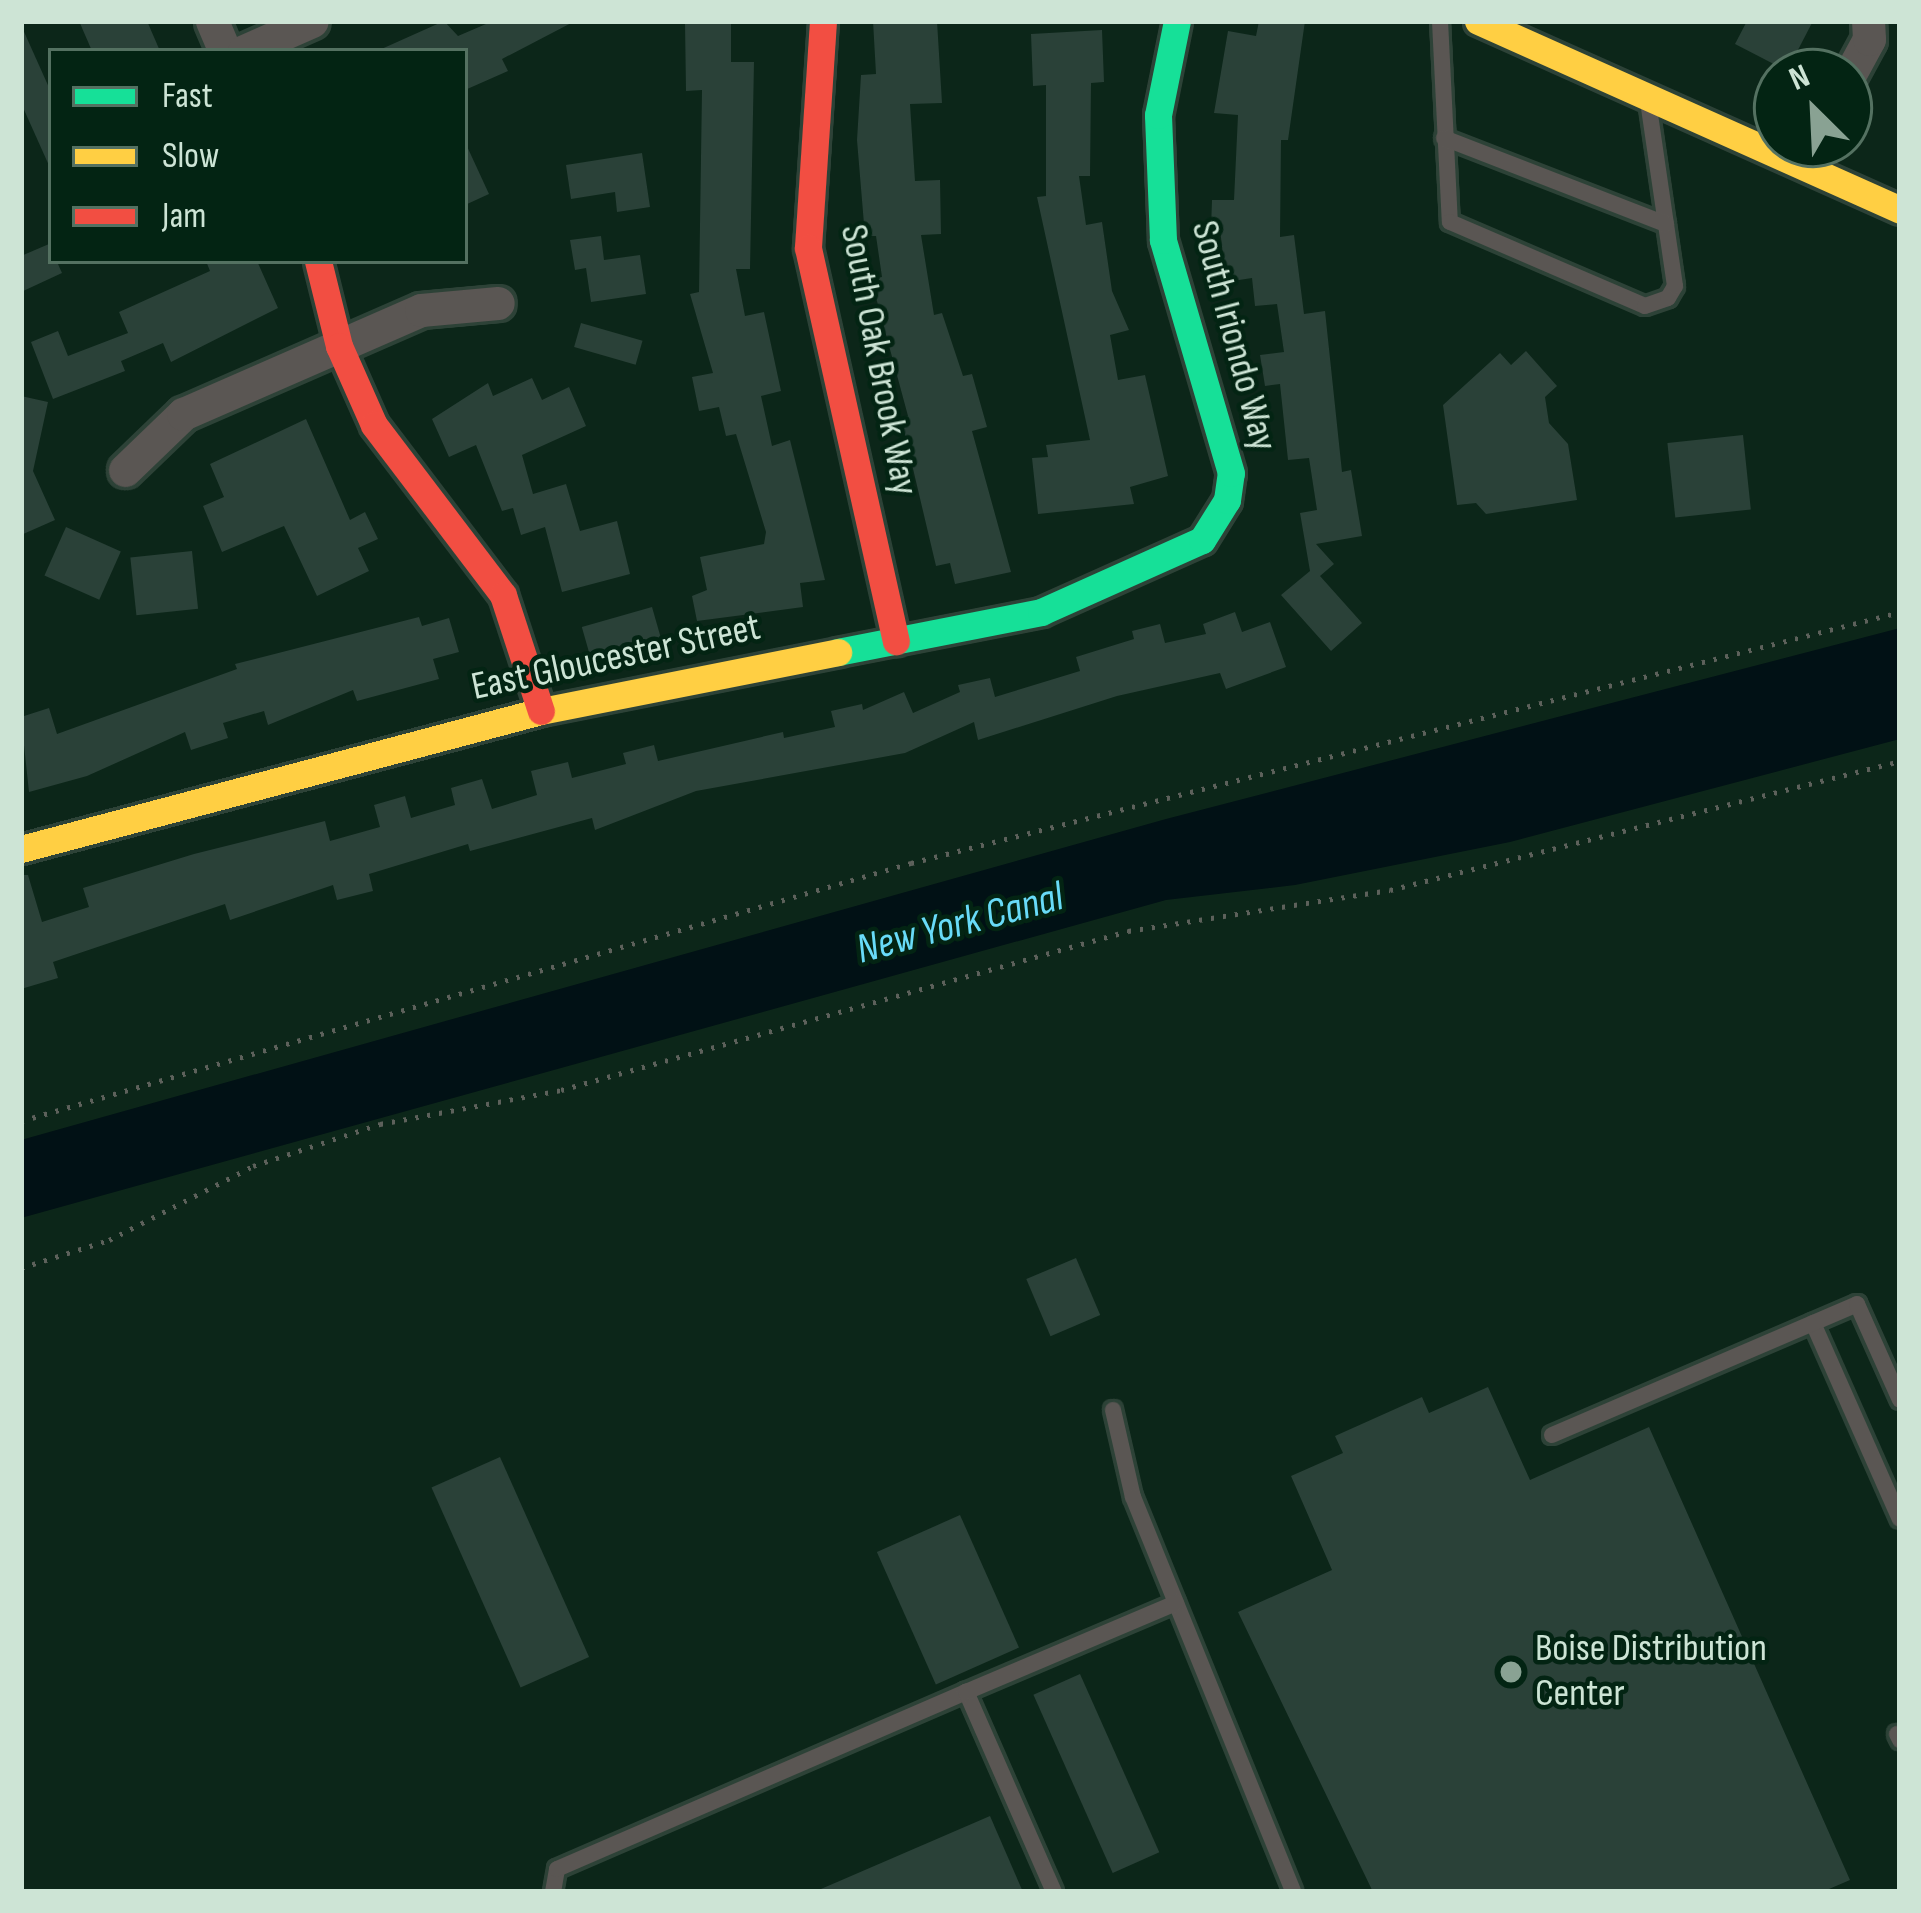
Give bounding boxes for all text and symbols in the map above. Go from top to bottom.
legend [48,48,468,264]
north arrow [1753,48,1873,168]
text: N [1783,56,1816,100]
text: Fast [162,75,213,118]
text: Slow [162,135,219,178]
text: Jam [162,195,206,238]
street label: South Iriondo Way [1180,216,1286,456]
street label: South Oak Brook Way [829,221,927,499]
street label: East Gloucester Street [467,605,765,711]
water label: New York Canal [851,872,1069,976]
place label: Boise Distribution Center [1535,1627,1767,1718]
marker: Boise Distribution Center [1498,1659,1524,1685]

